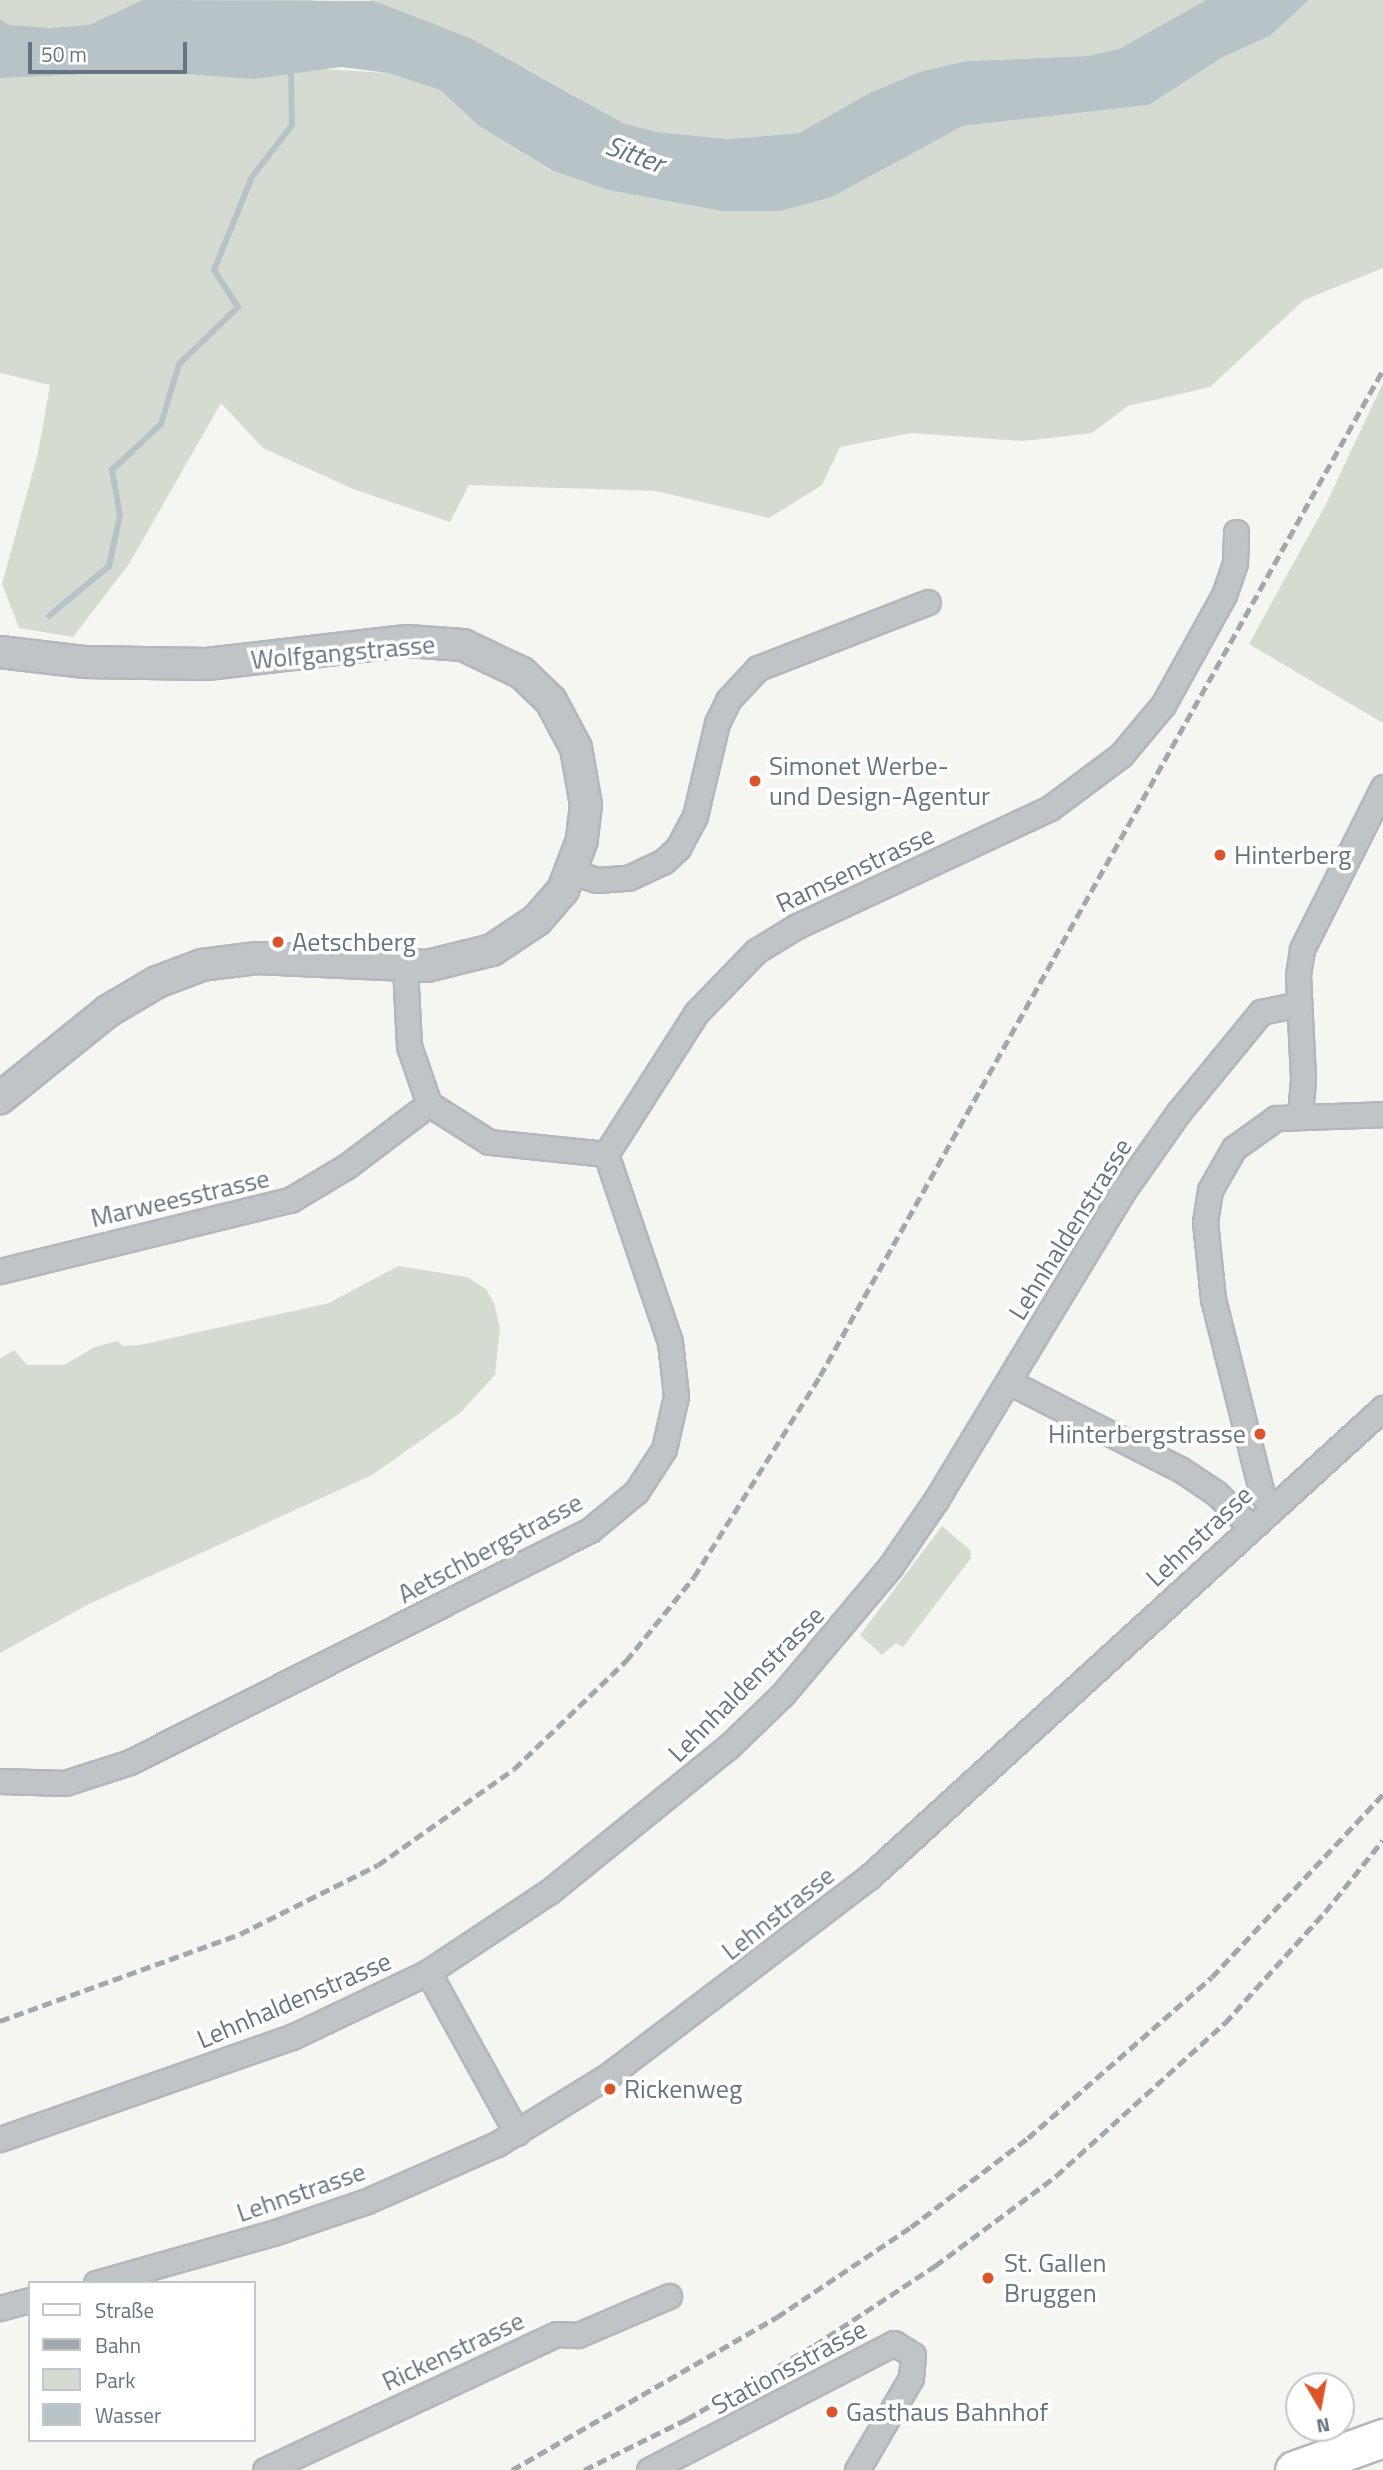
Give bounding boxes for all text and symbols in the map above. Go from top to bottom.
scale bar [32,28,191,72]
text: 50 m [41,38,87,70]
water label: Sitter [601,128,669,180]
street label: Wolfgangstrasse [249,628,437,676]
place label: Simonet Werbe- und Design-Agentur [769,750,990,812]
marker: Simonet Werbe- und Design-Agentur [747,773,763,789]
street label: Ramsenstrasse [771,819,939,919]
place label: Hinterberg [1234,839,1351,871]
marker: Hinterberg [1212,847,1228,863]
place label: Aetschberg [292,926,416,958]
marker: Aetschberg [270,934,286,950]
street label: Lehnhaldenstrasse [1002,1133,1138,1325]
street label: Marweesstrasse [88,1162,272,1234]
place label: Hinterbergstrasse [1048,1418,1246,1450]
marker: Hinterbergstrasse [1252,1426,1268,1442]
street label: Lehnstrasse [1139,1479,1259,1593]
street label: Aetschbergstrasse [392,1486,588,1610]
street label: Lehnhaldenstrasse [662,1600,830,1768]
street label: Lehnstrasse [716,1859,840,1967]
street label: Lehnhaldenstrasse [192,1945,396,2055]
place label: Rickenweg [624,2073,742,2105]
marker: Rickenweg [602,2081,618,2097]
street label: Lehnstrasse [233,2155,369,2229]
place label: St. Gallen Bruggen [1004,2247,1106,2308]
marker: St. Gallen Bruggen [978,2268,998,2288]
legend [28,2281,256,2442]
text: Straße [95,2294,154,2326]
street label: Rickenstrasse [377,2305,529,2397]
street label: Stationsstrasse [706,2313,872,2421]
text: Bahn [95,2329,141,2361]
text: Park [95,2364,135,2396]
north arrow [1285,2372,1355,2442]
place label: Gasthaus Bahnhof [846,2396,1048,2428]
text: Wasser [95,2399,161,2431]
marker: Gasthaus Bahnhof [824,2404,840,2420]
text: N [1314,2411,1332,2442]

